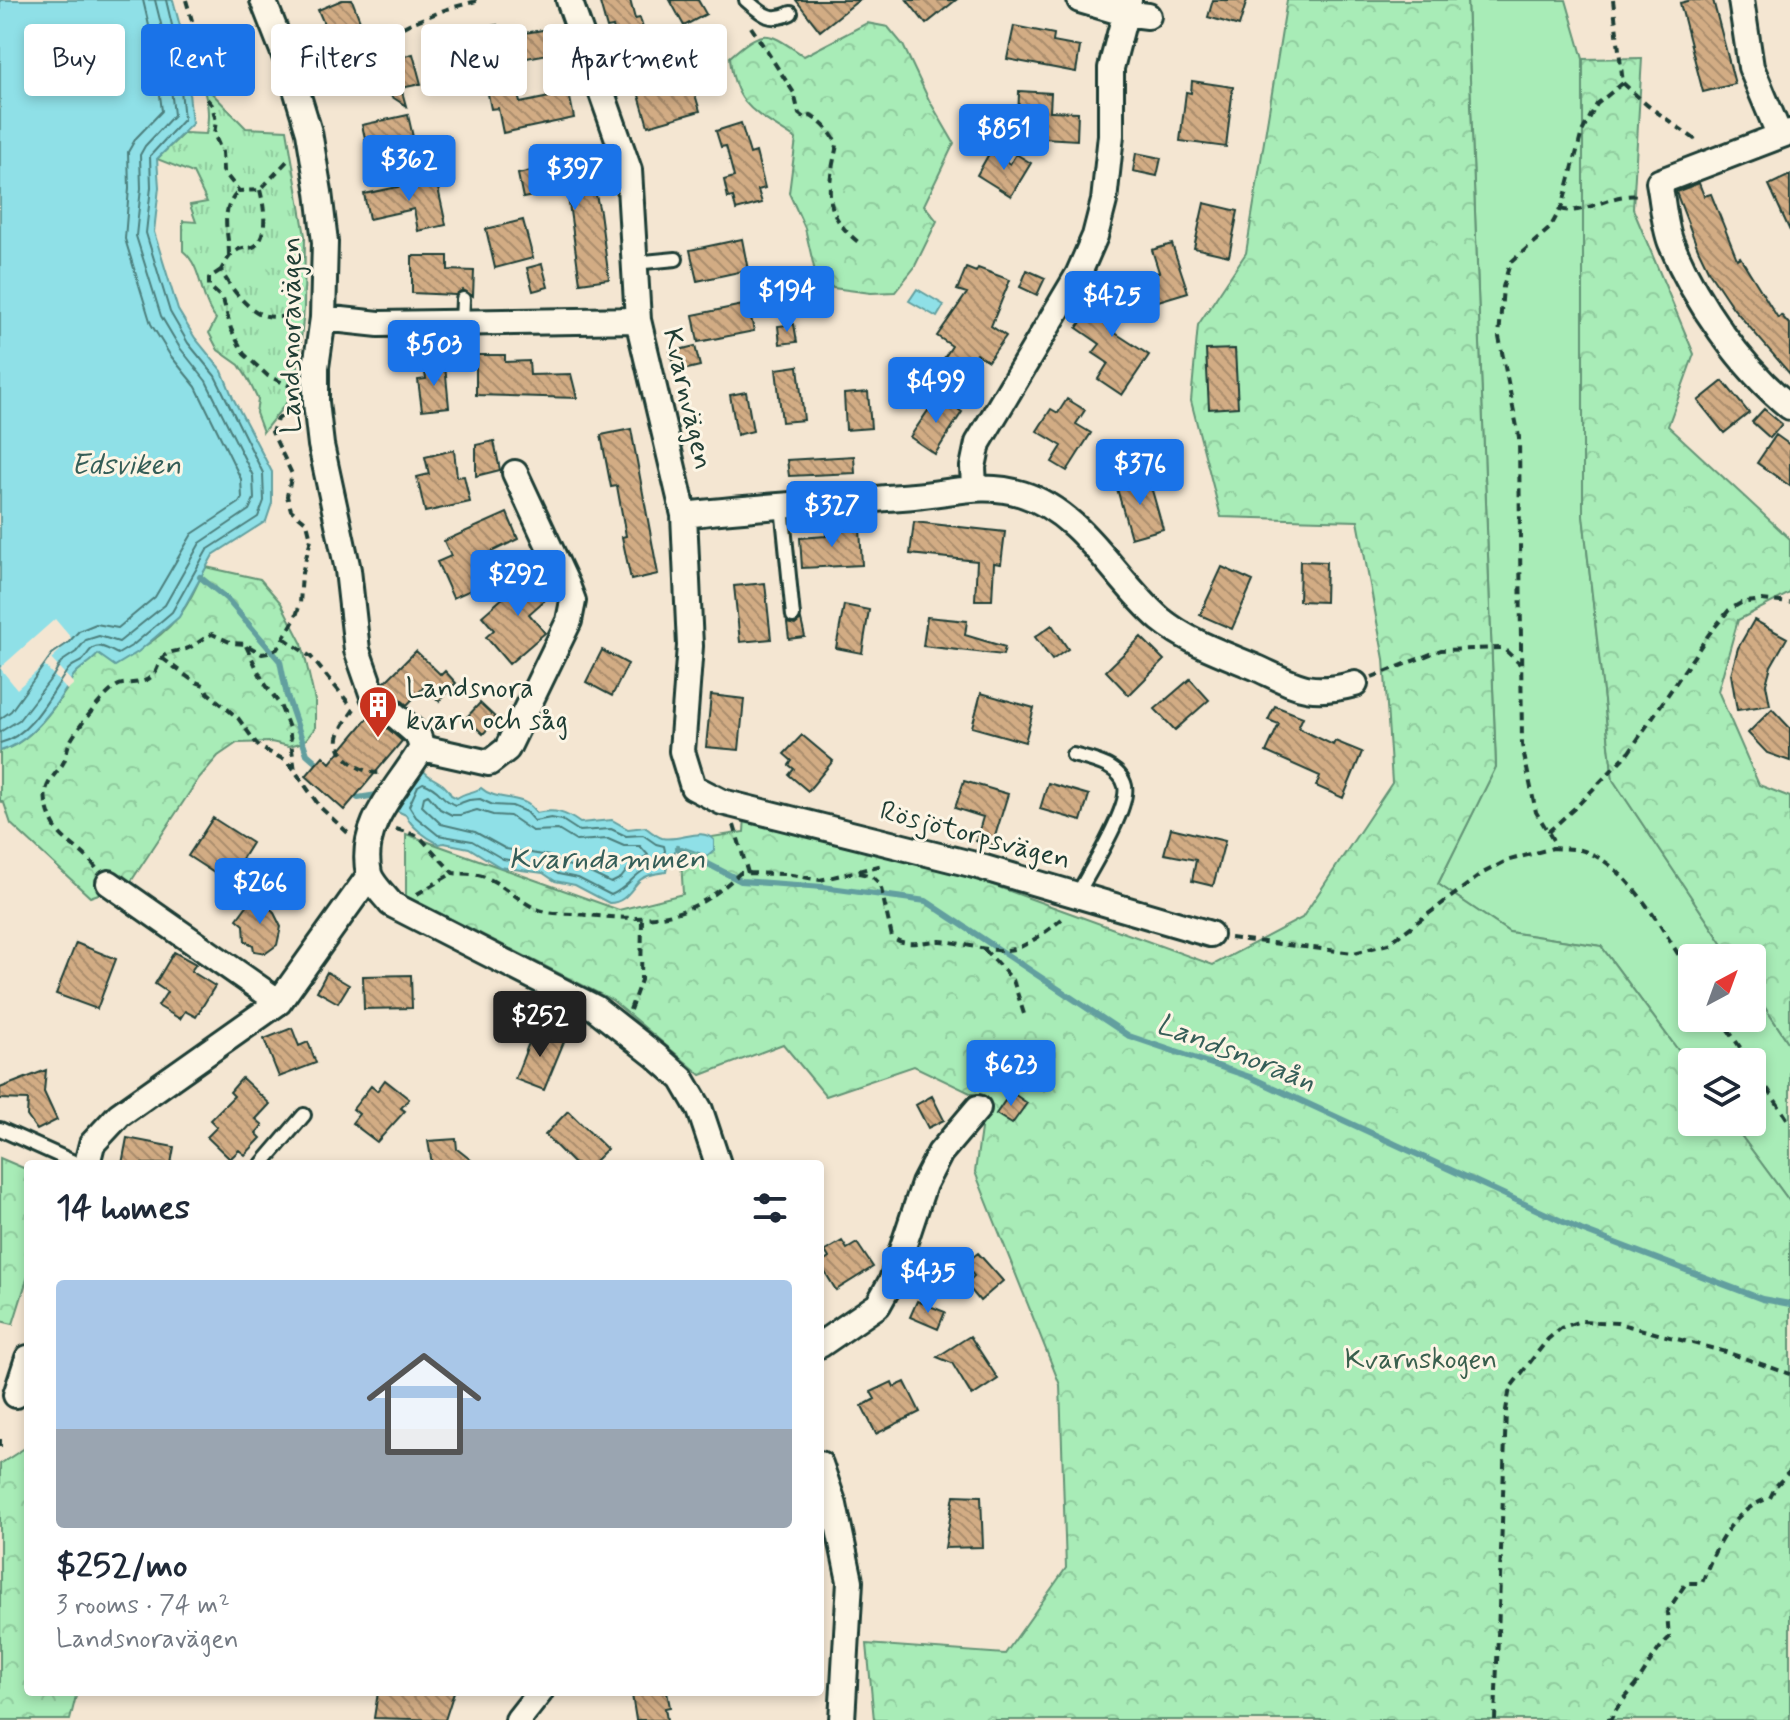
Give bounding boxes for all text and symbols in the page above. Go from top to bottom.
chip: Buy [24,24,125,96]
chip: Rent [141,24,255,96]
chip: Filters [271,24,405,96]
chip: New [421,24,527,96]
chip: Apartment [543,24,727,96]
pin: $851 [957,104,1051,172]
text: $851 [977,113,1031,147]
pin: $362 [362,135,456,203]
text: $362 [381,144,437,178]
pin: $397 [528,144,622,212]
text: $397 [546,153,604,187]
street label: Landsnoravägen [274,237,311,433]
pin: $194 [740,266,834,334]
pin: $425 [1065,271,1159,339]
text: $194 [758,275,816,309]
text: $425 [1083,280,1141,314]
pin: $503 [387,320,481,388]
street label: Kvarnvägen [653,325,721,473]
text: $503 [406,329,462,363]
pin: $499 [889,357,983,425]
text: $499 [906,366,966,400]
pin: $376 [1093,439,1187,507]
water label: Edsviken [71,446,181,485]
text: $376 [1114,448,1166,482]
pin: $327 [785,481,879,549]
text: $327 [804,490,860,524]
pin: $292 [471,550,565,618]
text: $292 [488,559,548,593]
place label: Landsnora kvarn och såg [406,671,568,740]
building icon: Landsnora kvarn och såg [357,684,399,739]
street label: Rösjötorpsvägen [876,793,1074,879]
water label: Kvarndammen [509,840,705,879]
pin: $266 [213,858,307,926]
text: $266 [233,867,287,901]
north arrow [1678,944,1766,1032]
map controls [1678,944,1766,1136]
pin: $252 [493,991,587,1059]
text: $252 [511,1000,569,1034]
water label: Landsnoraån [1151,1005,1321,1101]
pin: $623 [964,1040,1058,1108]
button: layers [1678,1048,1766,1136]
text: $623 [985,1049,1037,1083]
text: 14 homes [56,1186,190,1231]
icon: filters [748,1186,792,1230]
pin: $435 [881,1247,975,1315]
text: $435 [900,1256,956,1290]
icon: home [352,1332,496,1476]
park label: Kvarnskogen [1345,1342,1497,1379]
text: $252/mo [56,1544,187,1589]
text: 3 rooms · 74 m² [56,1589,230,1623]
text: Landsnoravägen [56,1623,239,1657]

